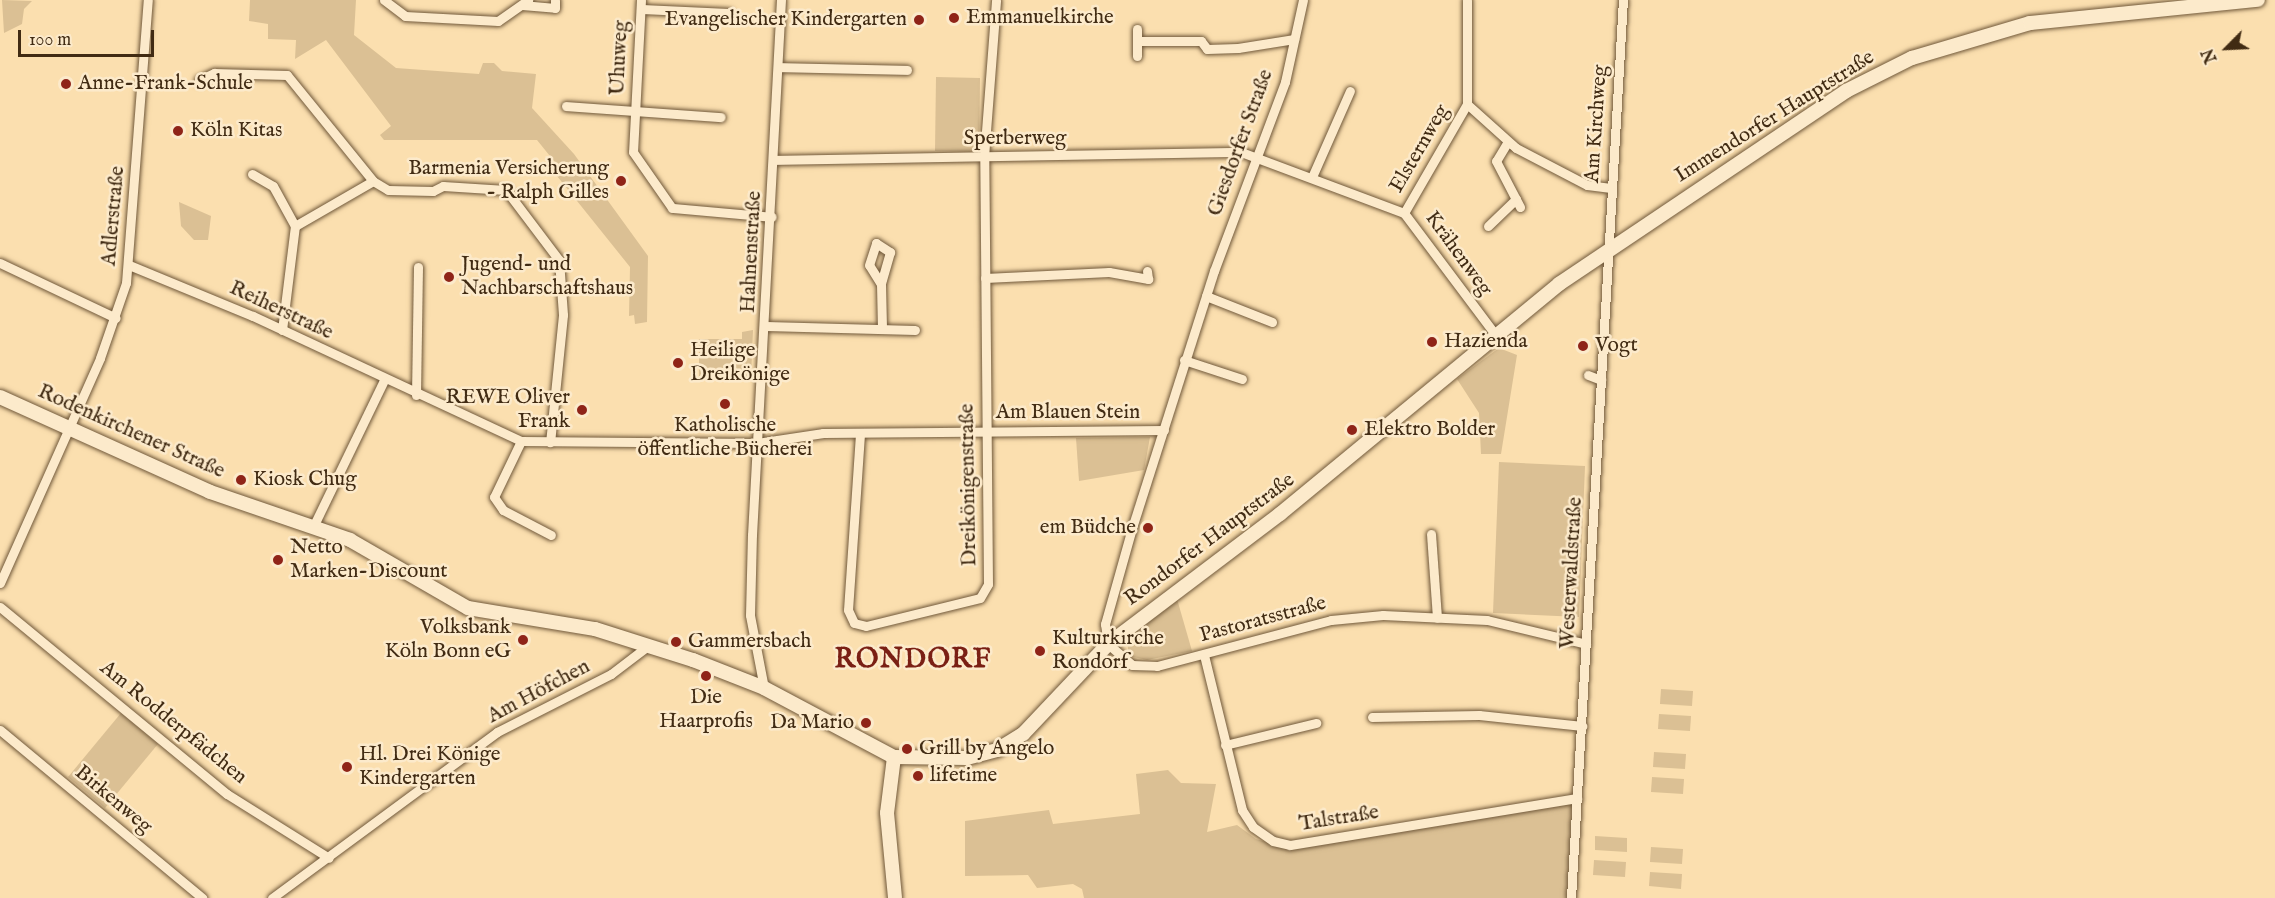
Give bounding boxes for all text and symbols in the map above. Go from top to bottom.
place label: Emmanuelkirche [966,5,1114,31]
place label: Evangelischer Kindergarten [665,7,907,33]
marker: Emmanuelkirche [947,11,961,25]
marker: Evangelischer Kindergarten [912,13,926,27]
scale bar [21,18,158,56]
north arrow [2197,18,2257,78]
street label: Uhuweg [605,20,635,96]
text: 100 m [29,29,71,52]
street label: Immendorfer Hauptstraße [1671,45,1879,189]
text: N [2199,45,2223,66]
street label: Am Kirchweg [1580,64,1614,184]
street label: Giesdorfer Straße [1203,66,1279,220]
place label: Anne-Frank-Schule [78,71,253,97]
marker: Anne-Frank-Schule [59,77,73,91]
street label: Elsternweg [1385,100,1455,198]
place label: Köln Kitas [190,118,282,144]
marker: Köln Kitas [171,124,185,138]
street label: Sperberweg [964,126,1066,152]
place label: Barmenia Versicherung - Ralph Gilles [408,156,609,206]
street label: Adlerstraße [97,165,131,267]
marker: Barmenia Versicherung - Ralph Gilles [614,174,628,188]
street label: Hahnenstraße [736,190,768,314]
street label: Krähenweg [1419,207,1497,301]
place label: Jugend- und Nachbarschaftshaus [461,252,633,302]
marker: Jugend- und Nachbarschaftshaus [442,270,456,284]
street label: Reiherstraße [225,276,337,346]
place label: Hazienda [1444,329,1527,355]
place label: Vogt [1595,333,1638,359]
marker: Hazienda [1425,335,1439,349]
place label: Heilige Dreikönige [690,338,790,388]
marker: Vogt [1576,339,1590,353]
marker: Heilige Dreikönige [671,356,685,370]
street label: Rodenkirchener Straße [34,379,228,485]
place label: REWE Oliver Frank [445,385,570,435]
marker: Katholische öffentliche Bücherei [718,397,732,411]
street label: Am Blauen Stein [996,400,1140,426]
marker: REWE Oliver Frank [575,403,589,417]
street label: Dreikönigenstraße [955,403,983,567]
place label: Katholische öffentliche Bücherei [638,413,812,463]
place label: Elektro Bolder [1364,417,1495,443]
marker: Elektro Bolder [1345,423,1359,437]
place label: Kiosk Chug [253,467,357,493]
street label: Rondorfer Hauptstraße [1120,468,1300,612]
marker: Kiosk Chug [234,473,248,487]
street label: Westerwaldstraße [1555,496,1589,650]
place label: em Büdche [1040,515,1136,541]
marker: em Büdche [1141,521,1155,535]
place label: Netto Marken-Discount [290,535,447,585]
marker: Netto Marken-Discount [271,553,285,567]
street label: Pastoratsstraße [1197,591,1329,649]
place label: Volksbank Köln Bonn eG [385,615,511,665]
place label: Kulturkirche Rondorf [1052,626,1164,676]
place label: Gammersbach [688,629,811,655]
marker: Volksbank Köln Bonn eG [516,633,530,647]
marker: Gammersbach [669,635,683,649]
marker: Kulturkirche Rondorf [1033,644,1047,658]
district label: RONDORF [834,645,992,677]
street label: Am Höfchen [483,654,595,730]
street label: Am Rodderpfädchen [94,656,252,790]
marker: Die Haarprofis [699,669,713,683]
place label: Die Haarprofis [659,685,753,735]
place label: Da Mario [770,710,854,736]
marker: Da Mario [859,716,873,730]
place label: Grill by Angelo [919,736,1054,762]
place label: Hl. Drei Könige Kindergarten [359,742,500,792]
marker: Grill by Angelo [900,742,914,756]
street label: Birkenweg [69,760,157,840]
marker: Hl. Drei Könige Kindergarten [340,760,354,774]
place label: lifetime [930,763,997,789]
marker: lifetime [911,769,925,783]
street label: Talstraße [1297,800,1381,838]

